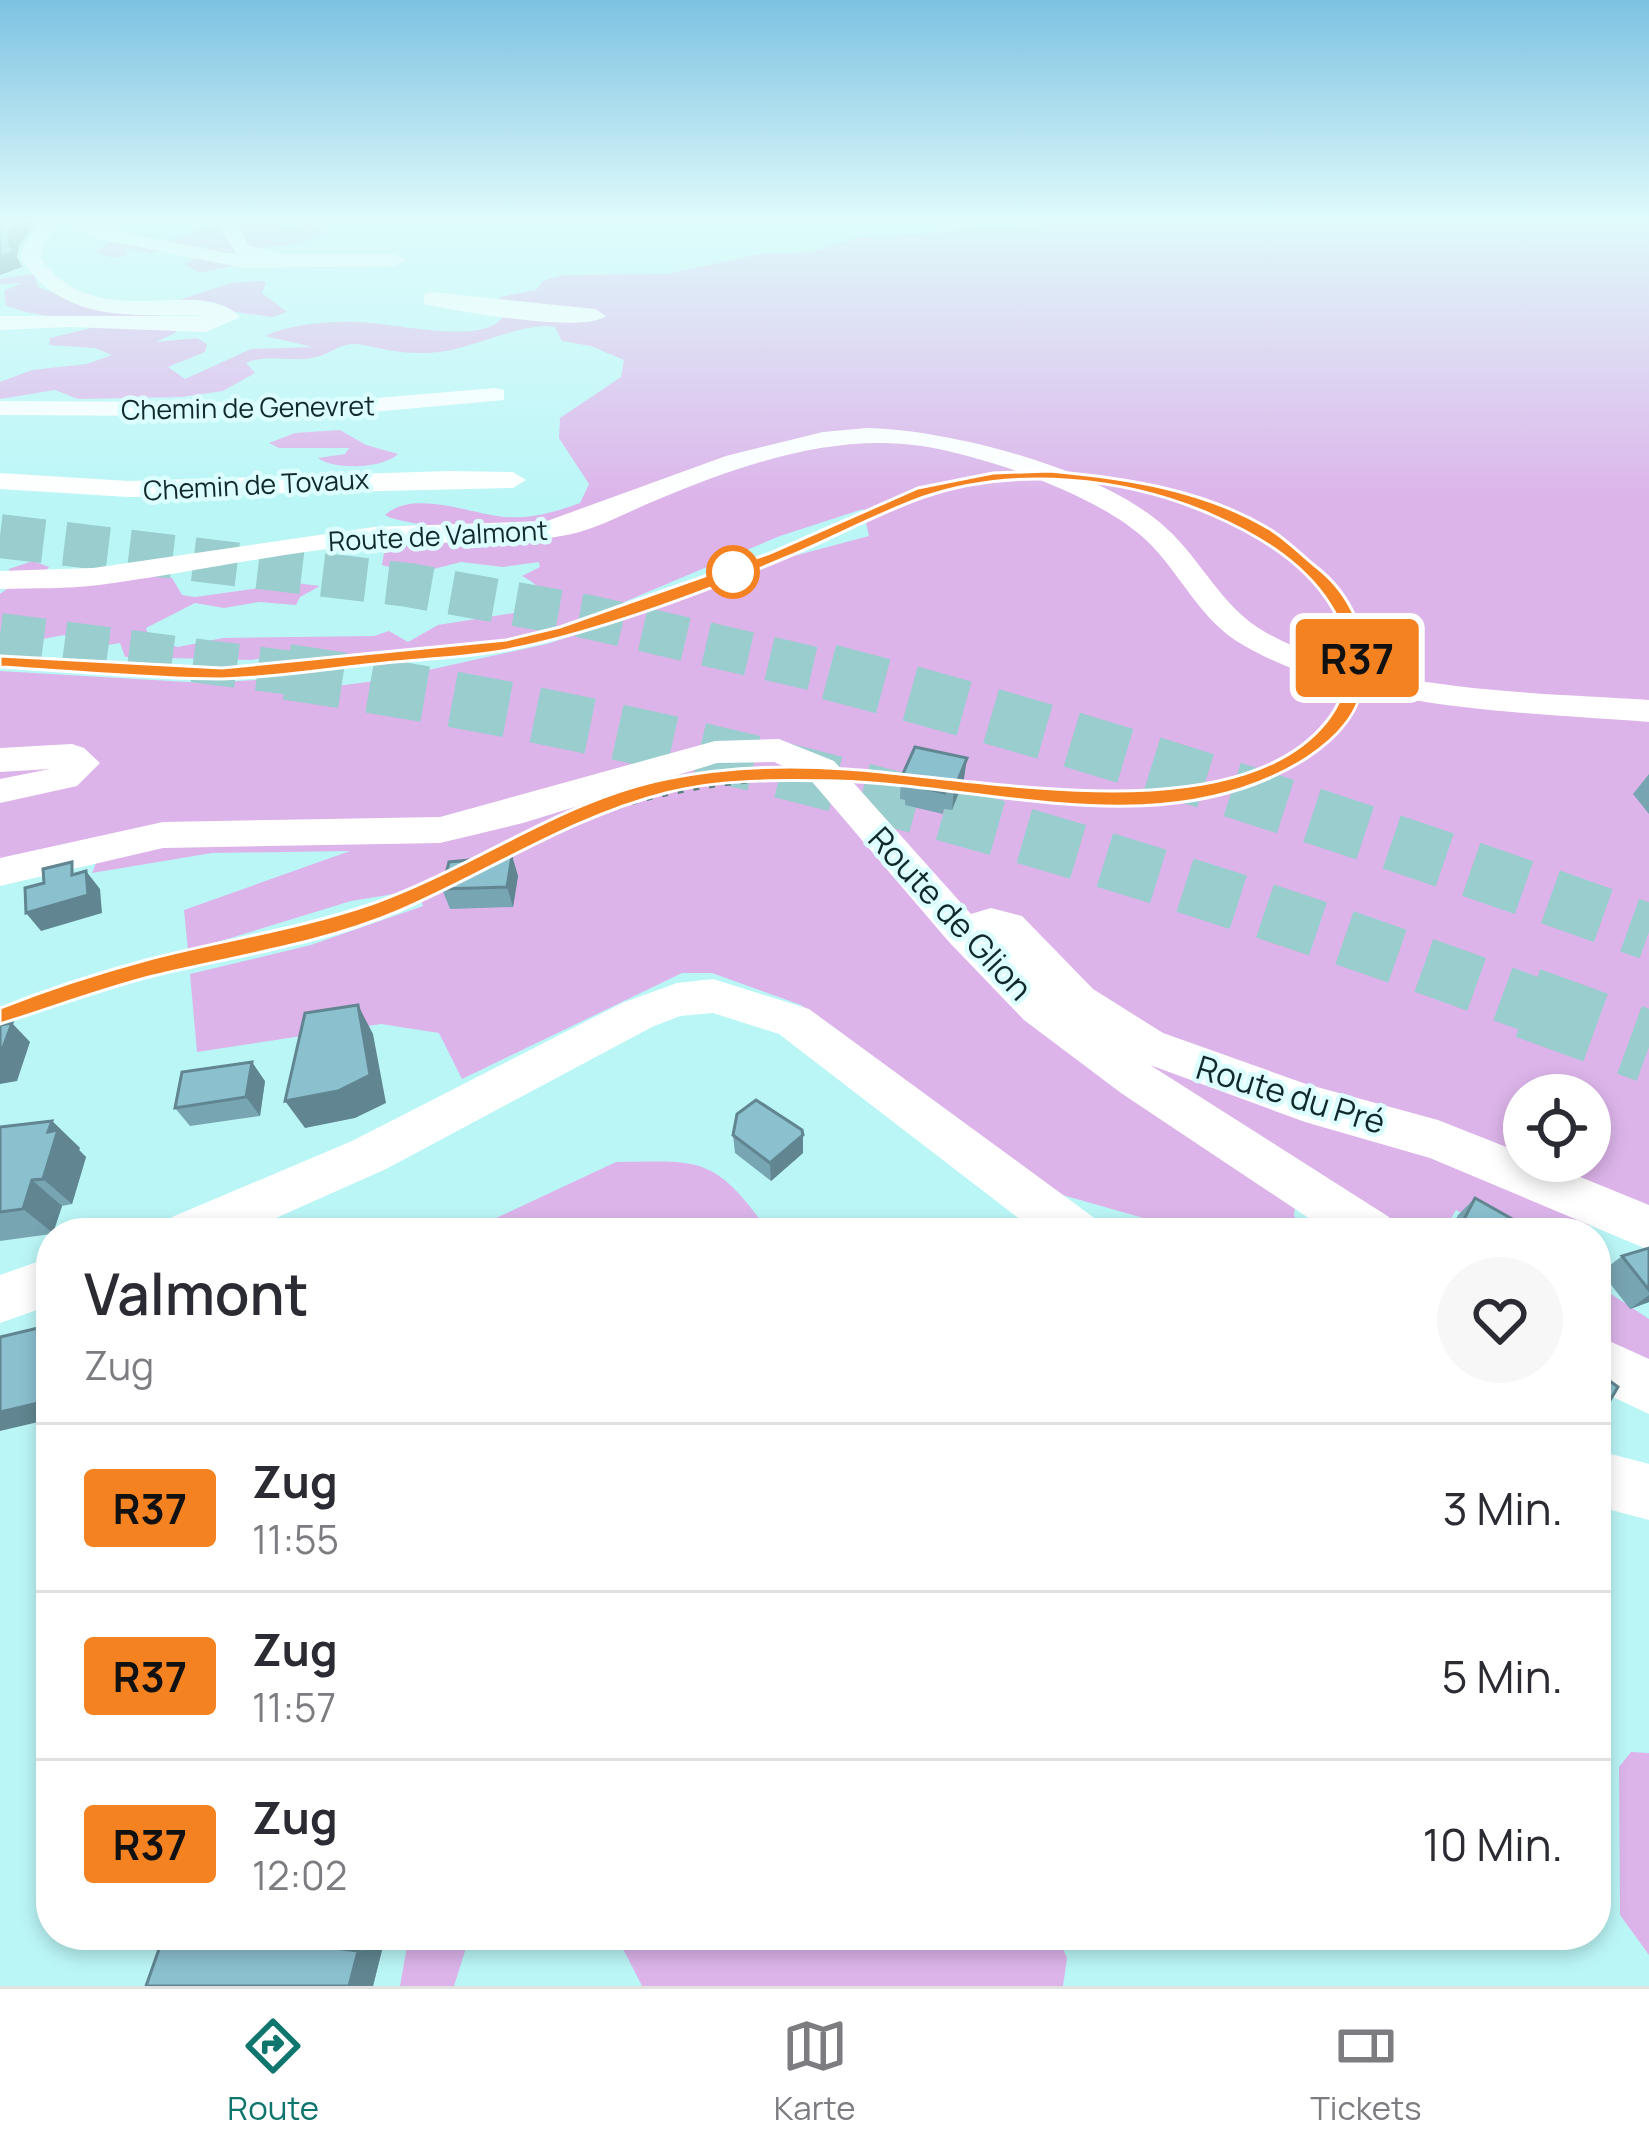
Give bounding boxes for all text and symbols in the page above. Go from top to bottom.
street label: Chemin de Genevret [121,386,375,428]
street label: Chemin de Tovaux [142,460,370,508]
street label: Route de Valmont [327,511,549,559]
unlabelled marker [708,547,758,597]
line badge: R37 [1288,619,1426,697]
text: R37 [1320,629,1394,687]
street label: Route de Glion [859,817,1043,1009]
street label: Route du Pré [1191,1044,1391,1144]
map controls [1503,1074,1611,1182]
button: locate [1503,1074,1611,1182]
text: Valmont [84,1254,309,1332]
button: heart [1437,1257,1563,1383]
text: Zug [84,1338,154,1392]
text: Zug [252,1450,338,1512]
text: 3 Min. [1443,1477,1563,1539]
text: R37 [113,1479,187,1537]
text: 11:55 [252,1512,339,1566]
text: Zug [252,1618,338,1680]
text: 5 Min. [1442,1645,1563,1707]
text: R37 [113,1647,187,1705]
text: 11:57 [252,1680,336,1734]
text: Zug [252,1786,338,1848]
text: 10 Min. [1423,1813,1563,1875]
text: R37 [113,1815,187,1873]
text: 12:02 [252,1848,347,1902]
tab: Route [227,2013,319,2130]
tab: Karte [774,2013,855,2130]
tab: Tickets [1310,2013,1422,2130]

